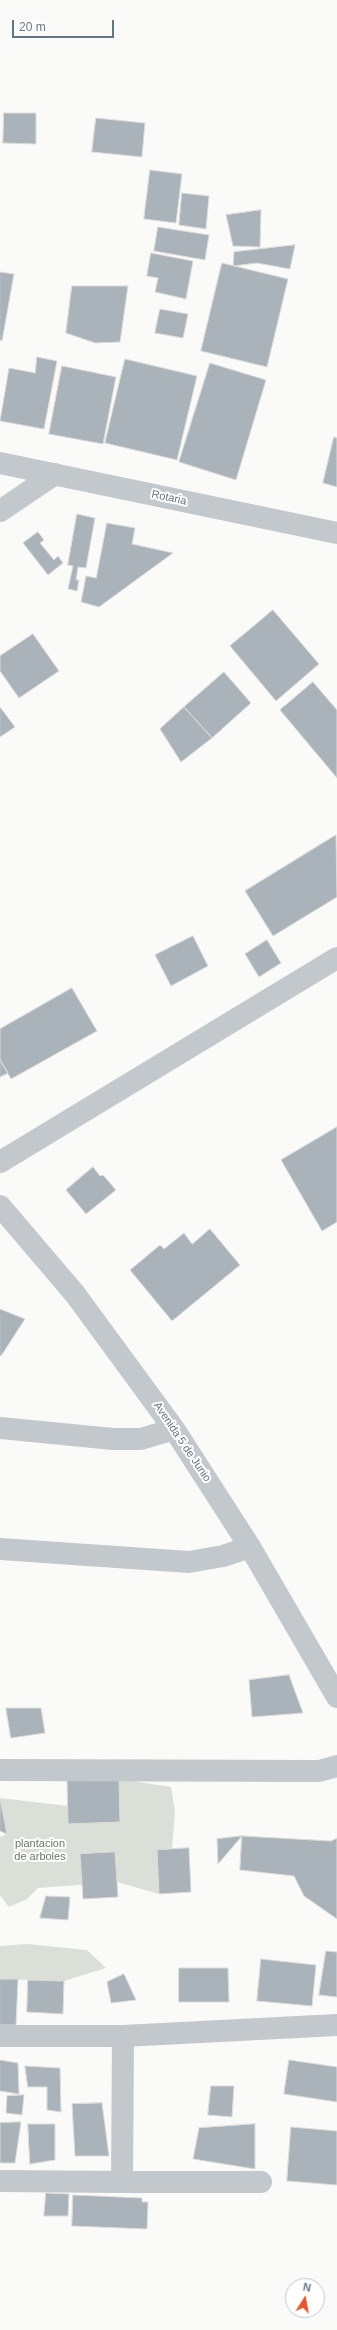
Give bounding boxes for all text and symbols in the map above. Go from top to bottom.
scale bar [14,12,116,38]
text: 20 m [19,20,46,34]
street label: Rotaria [150,488,188,508]
street label: Avenida 5 de Junio [150,1400,214,1484]
park label: plantacion de arboles [14,1837,66,1863]
north arrow [285,2278,325,2318]
text: N [302,2281,312,2294]

